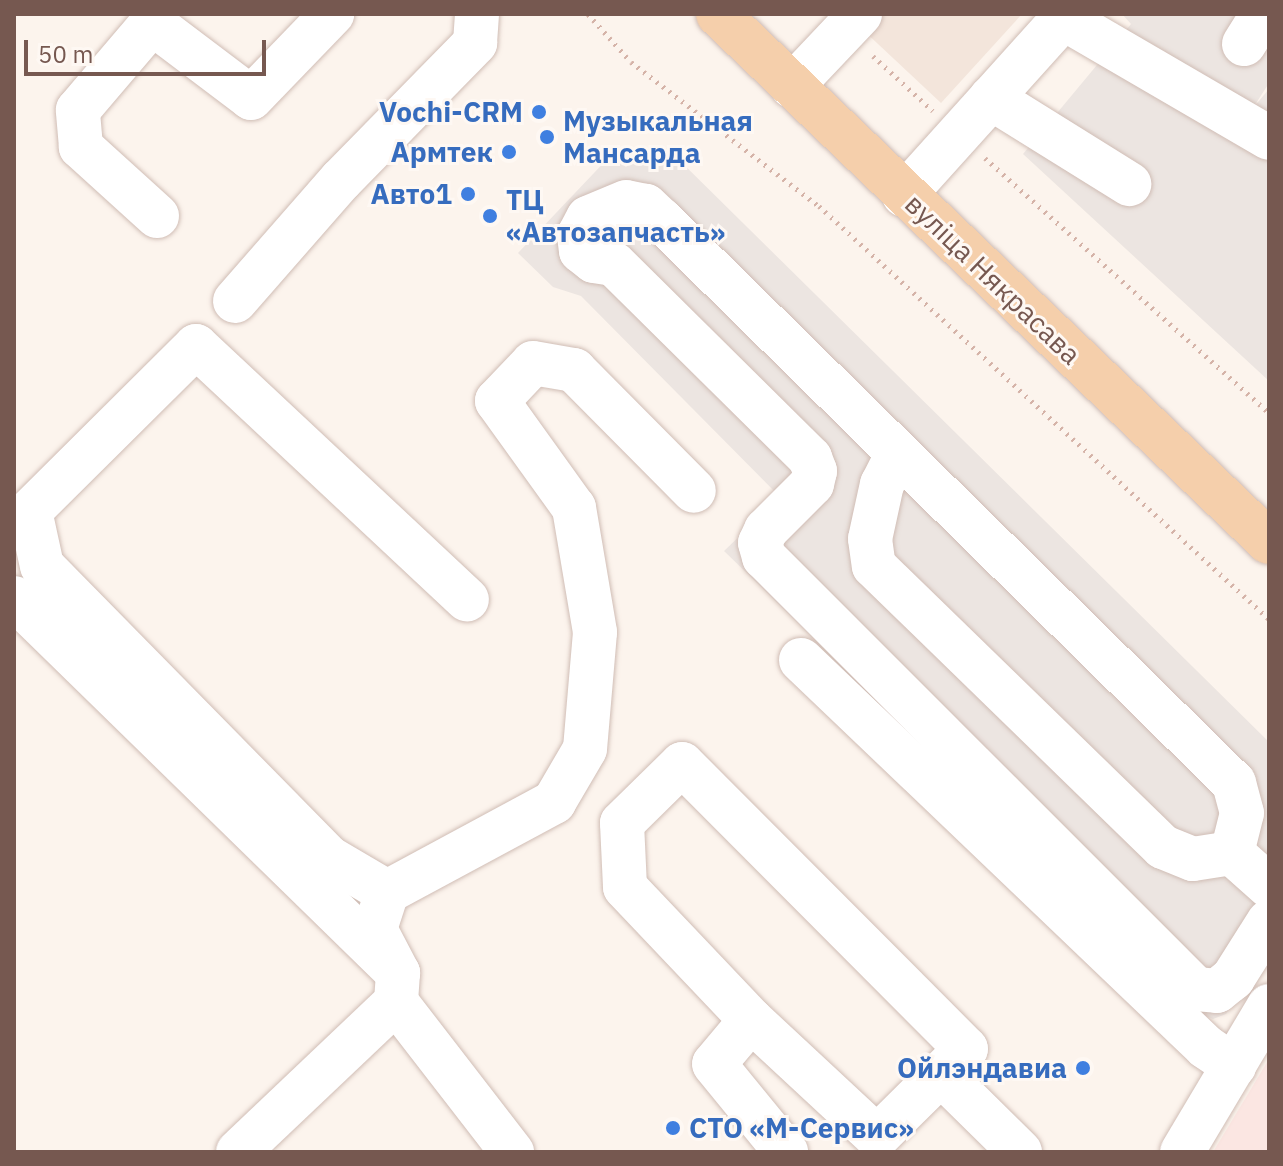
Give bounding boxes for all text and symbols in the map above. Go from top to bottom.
scale bar [28,24,270,74]
text: 50 m [38,38,93,70]
place label: Vochi-CRM [379,95,523,129]
marker: Vochi-CRM [530,103,548,121]
place label: Музыкальная Мансарда [563,104,753,170]
marker: Музыкальная Мансарда [538,128,556,146]
place label: Армтек [391,135,493,169]
marker: Армтек [500,143,518,161]
place label: Авто1 [371,177,452,211]
place label: ТЦ «Автозапчасть» [506,183,725,249]
marker: Авто1 [459,185,477,203]
street label: вуліца Някрасава [898,187,1088,371]
marker: ТЦ «Автозапчасть» [481,207,499,225]
place label: Ойлэндавиа [897,1051,1067,1085]
marker: Ойлэндавиа [1074,1059,1092,1077]
place label: СТО «М-Сервис» [689,1111,914,1145]
marker: СТО «М-Сервис» [664,1119,682,1137]

